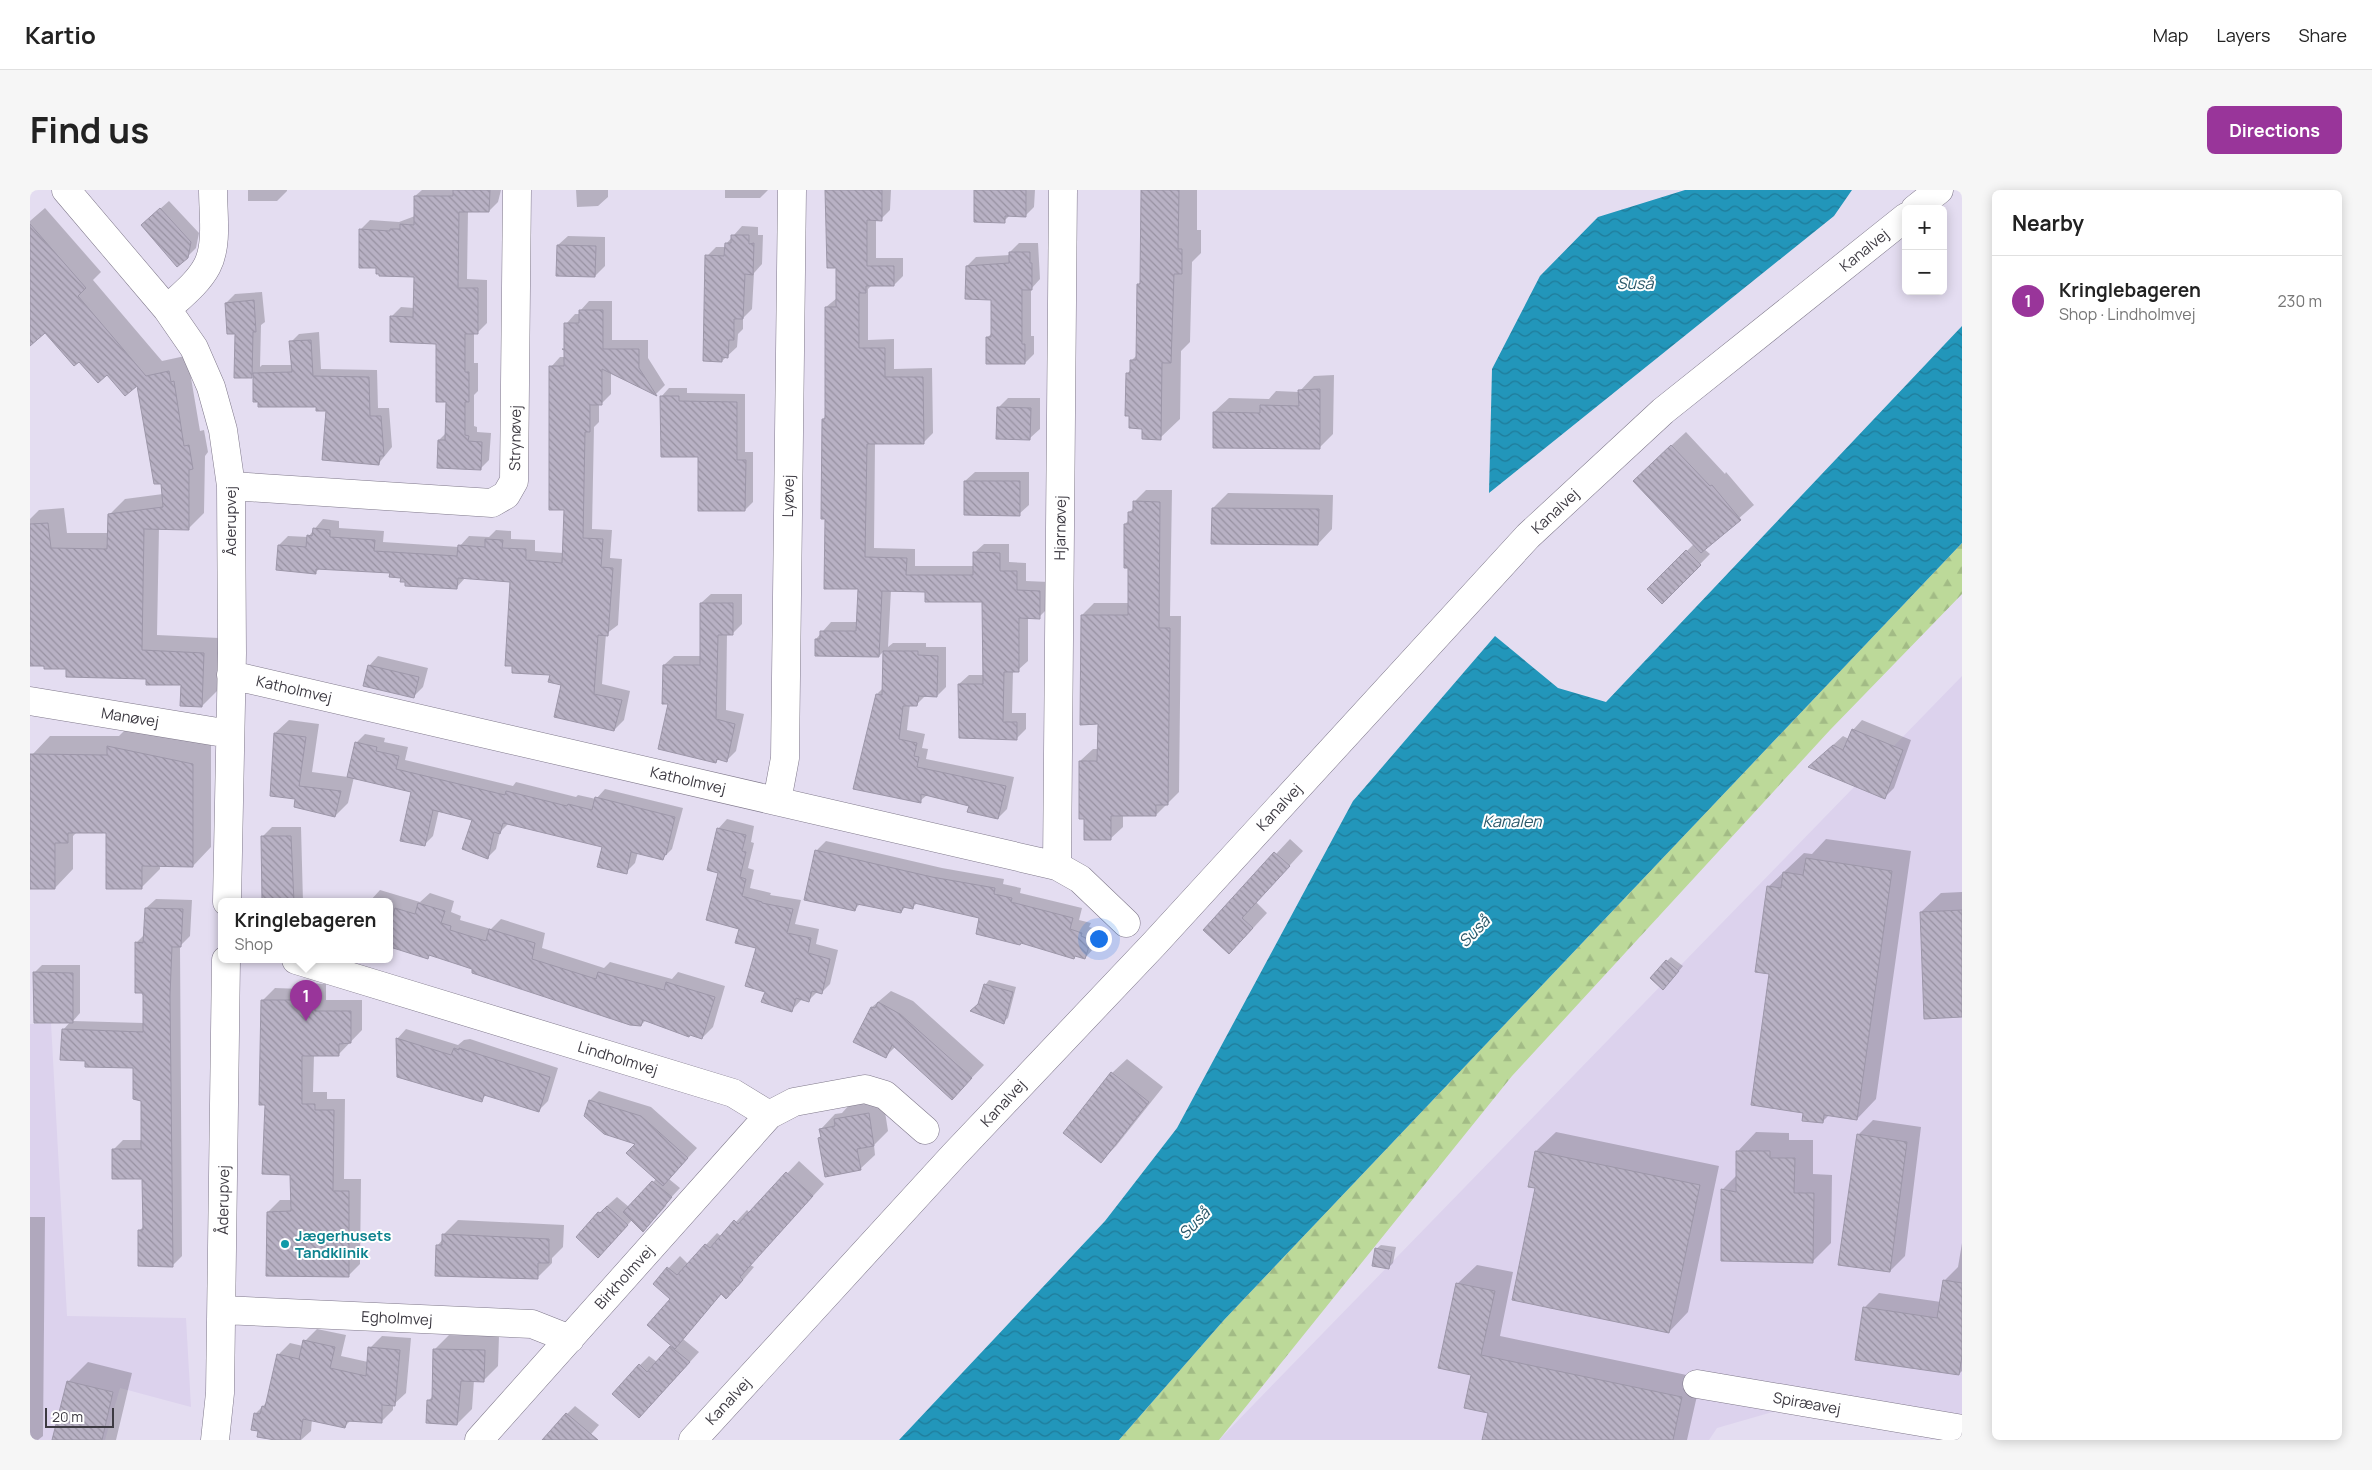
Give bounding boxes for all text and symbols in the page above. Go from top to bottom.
text: Kartio [25,18,96,51]
text: Map [2153,23,2188,47]
text: Layers [2216,23,2270,47]
text: Share [2298,23,2347,47]
text: Find us [30,106,149,154]
button: Directions [2207,106,2342,154]
map controls [1902,205,1947,295]
button: + [1902,205,1947,250]
text: Nearby [2012,209,2084,237]
street label: Kanalvej [1835,224,1893,276]
button: − [1902,250,1947,295]
water label: Suså [1617,272,1654,294]
text: Kringlebageren [2059,277,2201,303]
text: 1 [2024,290,2032,312]
text: 230 m [2278,290,2322,312]
text: Shop · Lindholmvej [2059,303,2196,325]
street label: Strynøvej [504,405,526,471]
street label: Lyøvej [777,474,799,518]
street label: Kanalvej [1527,484,1583,538]
street label: Åderupvej [220,486,241,556]
street label: Hjarnøvej [1049,495,1071,561]
street label: Katholmvej [254,670,334,708]
street label: Manøvej [100,702,160,732]
street label: Katholmvej [648,761,728,799]
street label: Kanalvej [1252,779,1306,835]
water label: Kanalen [1482,810,1542,832]
popup [218,898,393,963]
text: Kringlebageren [235,907,376,933]
water label: Suså [1453,909,1495,952]
your location [1086,926,1112,952]
text: Shop [235,933,273,955]
pin: 1 [290,980,322,1021]
street label: Lindholmvej [575,1036,661,1080]
street label: Kanalvej [976,1075,1030,1131]
street label: Åderupvej [212,1165,234,1235]
water label: Suså [1173,1201,1215,1244]
place label: Jægerhusets Tandklinik [295,1225,391,1263]
marker: Jægerhusets Tandklinik [279,1238,291,1250]
street label: Birkholmvej [590,1240,658,1314]
street label: Egholmvej [361,1306,433,1330]
street label: Kanalvej [701,1373,755,1429]
street label: Spiræavej [1771,1387,1843,1419]
scale bar [45,1405,114,1428]
text: 20 m [52,1407,83,1426]

